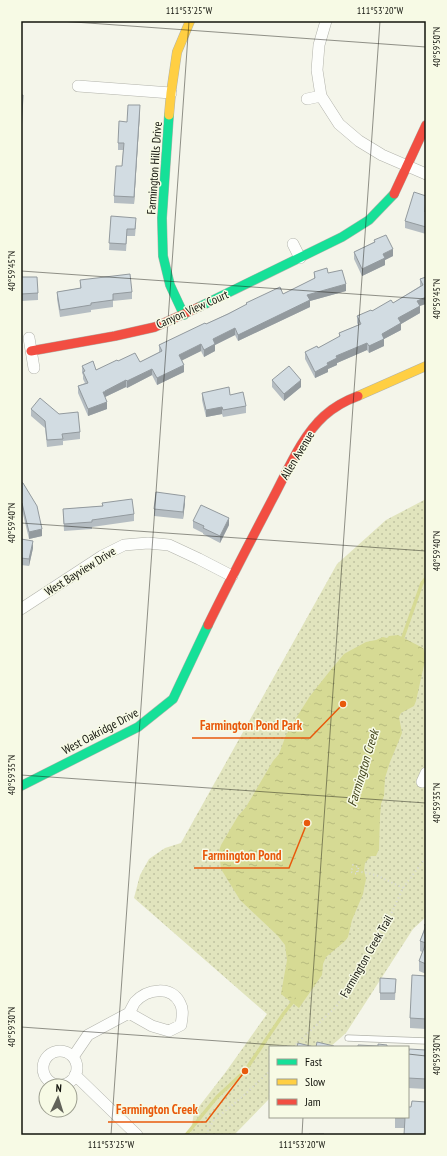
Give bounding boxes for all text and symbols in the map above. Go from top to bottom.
text: 111°53'25"W [166,4,213,17]
text: 111°53'20"W [357,4,404,17]
text: 40°59'50"N [430,27,443,67]
street label: Farmington Hills Drive [143,121,165,215]
text: 40°59'45"N [5,251,18,291]
text: 40°59'45"N [430,279,443,319]
street label: Canyon View Court [154,286,231,332]
street label: Allen Avenue [277,428,317,482]
text: 40°59'40"N [5,503,18,543]
text: 40°59'40"N [430,531,443,571]
street label: West Bayview Drive [42,543,118,599]
street label: West Oakridge Drive [59,705,141,757]
callout: Farmington Pond Park [192,713,310,738]
text: Farmington Pond Park [200,717,303,734]
water label: Farmington Creek [343,726,383,808]
text: 40°59'35"N [5,755,18,795]
text: 40°59'35"N [430,783,443,823]
callout: Farmington Pond [194,843,289,868]
text: Farmington Pond [202,847,282,864]
street label: Farmington Creek Trail [336,912,396,1000]
text: 40°59'30"N [5,1007,18,1047]
text: 40°59'30"N [430,1035,443,1075]
legend [269,1046,409,1118]
text: Fast [305,1054,323,1069]
text: Slow [305,1074,326,1089]
north arrow [38,1078,78,1118]
text: N [55,1081,62,1095]
text: Jam [304,1094,321,1109]
callout: Farmington Creek [108,1097,206,1122]
text: Farmington Creek [116,1101,199,1118]
text: 111°53'25"W [88,1138,135,1151]
text: 111°53'20"W [279,1138,326,1151]

